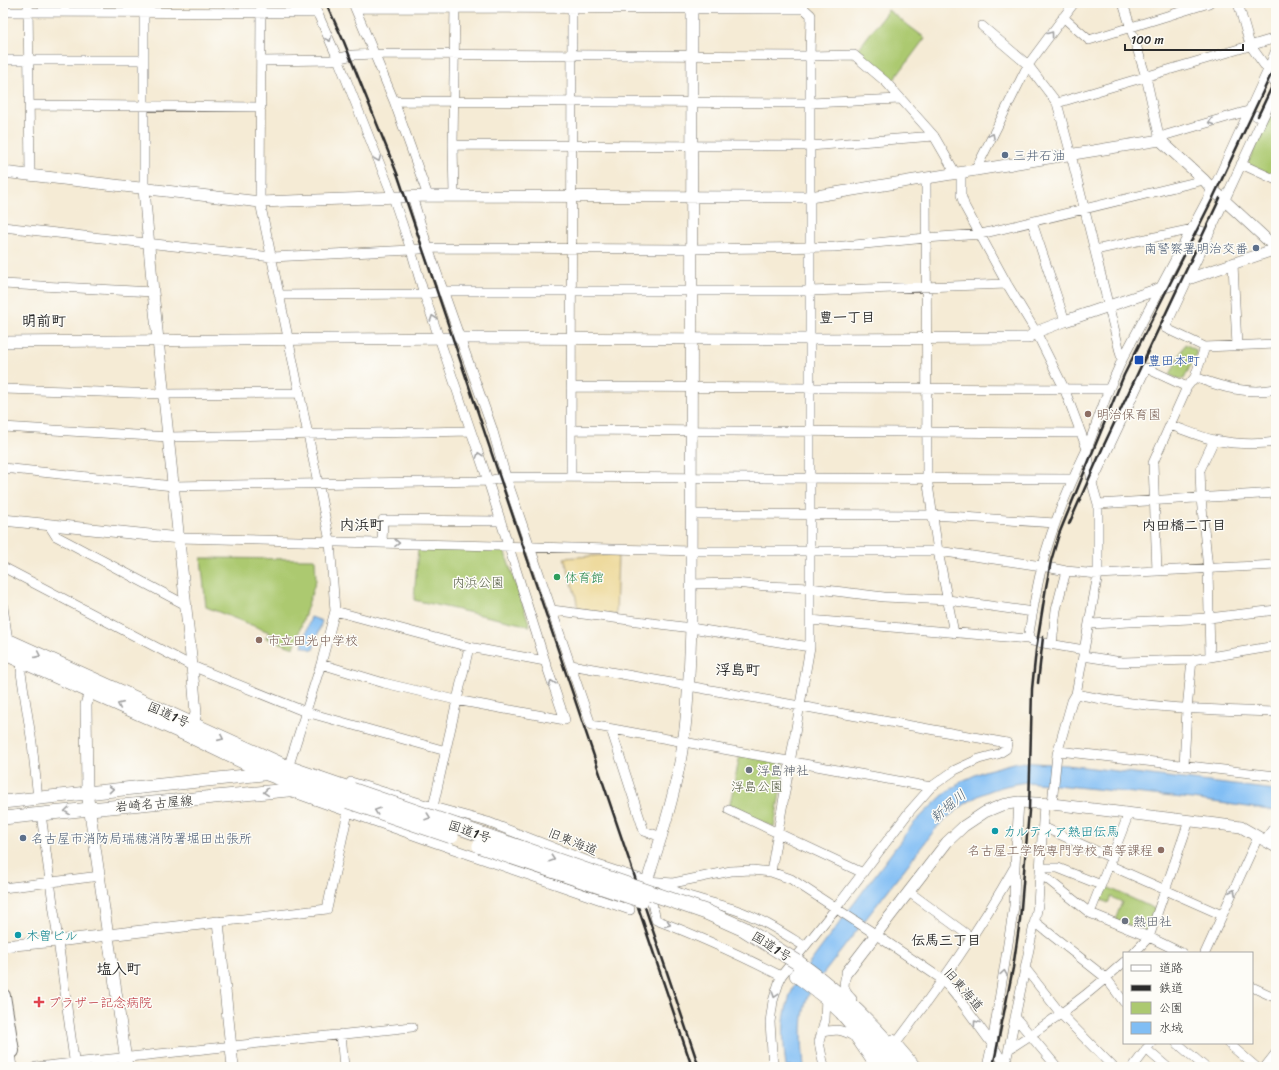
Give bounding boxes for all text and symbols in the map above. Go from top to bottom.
scale bar [1125,26,1243,52]
text: 100 m [1131,29,1164,51]
one-way arrow [1046,31,1053,38]
one-way arrow [324,35,332,42]
one-way arrow [1207,117,1214,126]
one-way arrow [987,133,995,141]
place label: 三井石油 [1013,144,1065,167]
marker: 三井石油 [1000,150,1010,160]
one-way arrow [373,154,381,162]
place label: 南警察署明治交番 [1144,237,1248,260]
marker: 南警察署明治交番 [1251,243,1261,253]
district label: 豊一丁目 [819,305,875,330]
district label: 明前町 [21,308,67,334]
one-way arrow [429,315,437,322]
place label: 豊田本町 [1148,349,1200,372]
marker: 豊田本町 [1133,354,1145,366]
place label: 明治保育園 [1096,403,1161,426]
marker: 明治保育園 [1083,409,1093,419]
one-way arrow [475,451,483,458]
district label: 内浜町 [339,512,385,538]
district label: 内田橋二丁目 [1142,513,1226,538]
one-way arrow [394,539,400,547]
place label: 体育館 [565,566,604,589]
park label: 内浜公園 [452,571,504,594]
marker: 体育館 [552,572,562,582]
place label: 市立田光中学校 [267,629,358,652]
marker: 市立田光中学校 [254,635,264,645]
one-way arrow [34,650,42,658]
district label: 浮島町 [715,657,761,683]
one-way arrow [549,679,557,686]
street label: 国道1号 [144,695,194,734]
one-way arrow [117,701,124,709]
one-way arrow [216,733,224,741]
place label: 浮島神社 [757,759,809,782]
marker: 浮島神社 [744,765,754,775]
park label: 浮島公園 [731,775,783,798]
water label: 新堀川 [924,783,972,829]
one-way arrow [108,785,114,794]
one-way arrow [263,788,269,797]
street label: 岩崎名古屋線 [114,789,195,818]
one-way arrow [64,806,70,815]
one-way arrow [374,807,381,816]
one-way arrow [425,813,432,821]
street label: 国道1号 [445,814,495,849]
place label: カルティア熱田伝馬 [1003,820,1119,843]
street label: 旧東海道 [544,821,601,862]
marker: カルティア熱田伝馬 [990,826,1000,836]
place label: 名古屋市消防局瑞穂消防署堀田出張所 [31,827,252,850]
marker: 名古屋市消防局瑞穂消防署堀田出張所 [18,833,28,843]
place label: 名古屋工学院専門学校 高等課程 [968,839,1153,862]
marker: 名古屋工学院専門学校 高等課程 [1156,845,1166,855]
one-way arrow [548,854,555,862]
one-way arrow [1228,889,1236,897]
place label: 熱田社 [1133,910,1172,933]
marker: 熱田社 [1120,916,1130,926]
one-way arrow [664,920,671,928]
place label: 木曽ビル [26,924,78,947]
street label: 国道1号 [747,925,797,968]
district label: 伝馬三丁目 [911,928,981,953]
marker: 木曽ビル [13,930,23,940]
legend [1123,952,1253,1044]
district label: 塩入町 [96,956,142,982]
text: 道路 [1159,957,1183,979]
street label: 旧東海道 [938,962,989,1017]
one-way arrow [999,970,1007,977]
text: 鉄道 [1159,977,1183,999]
place label: ブラザー記念病院 [48,991,152,1014]
one-way arrow [771,991,780,998]
marker: ブラザー記念病院 [33,996,45,1008]
text: 公園 [1159,997,1183,1019]
text: 水域 [1159,1017,1183,1039]
one-way arrow [974,1020,981,1027]

